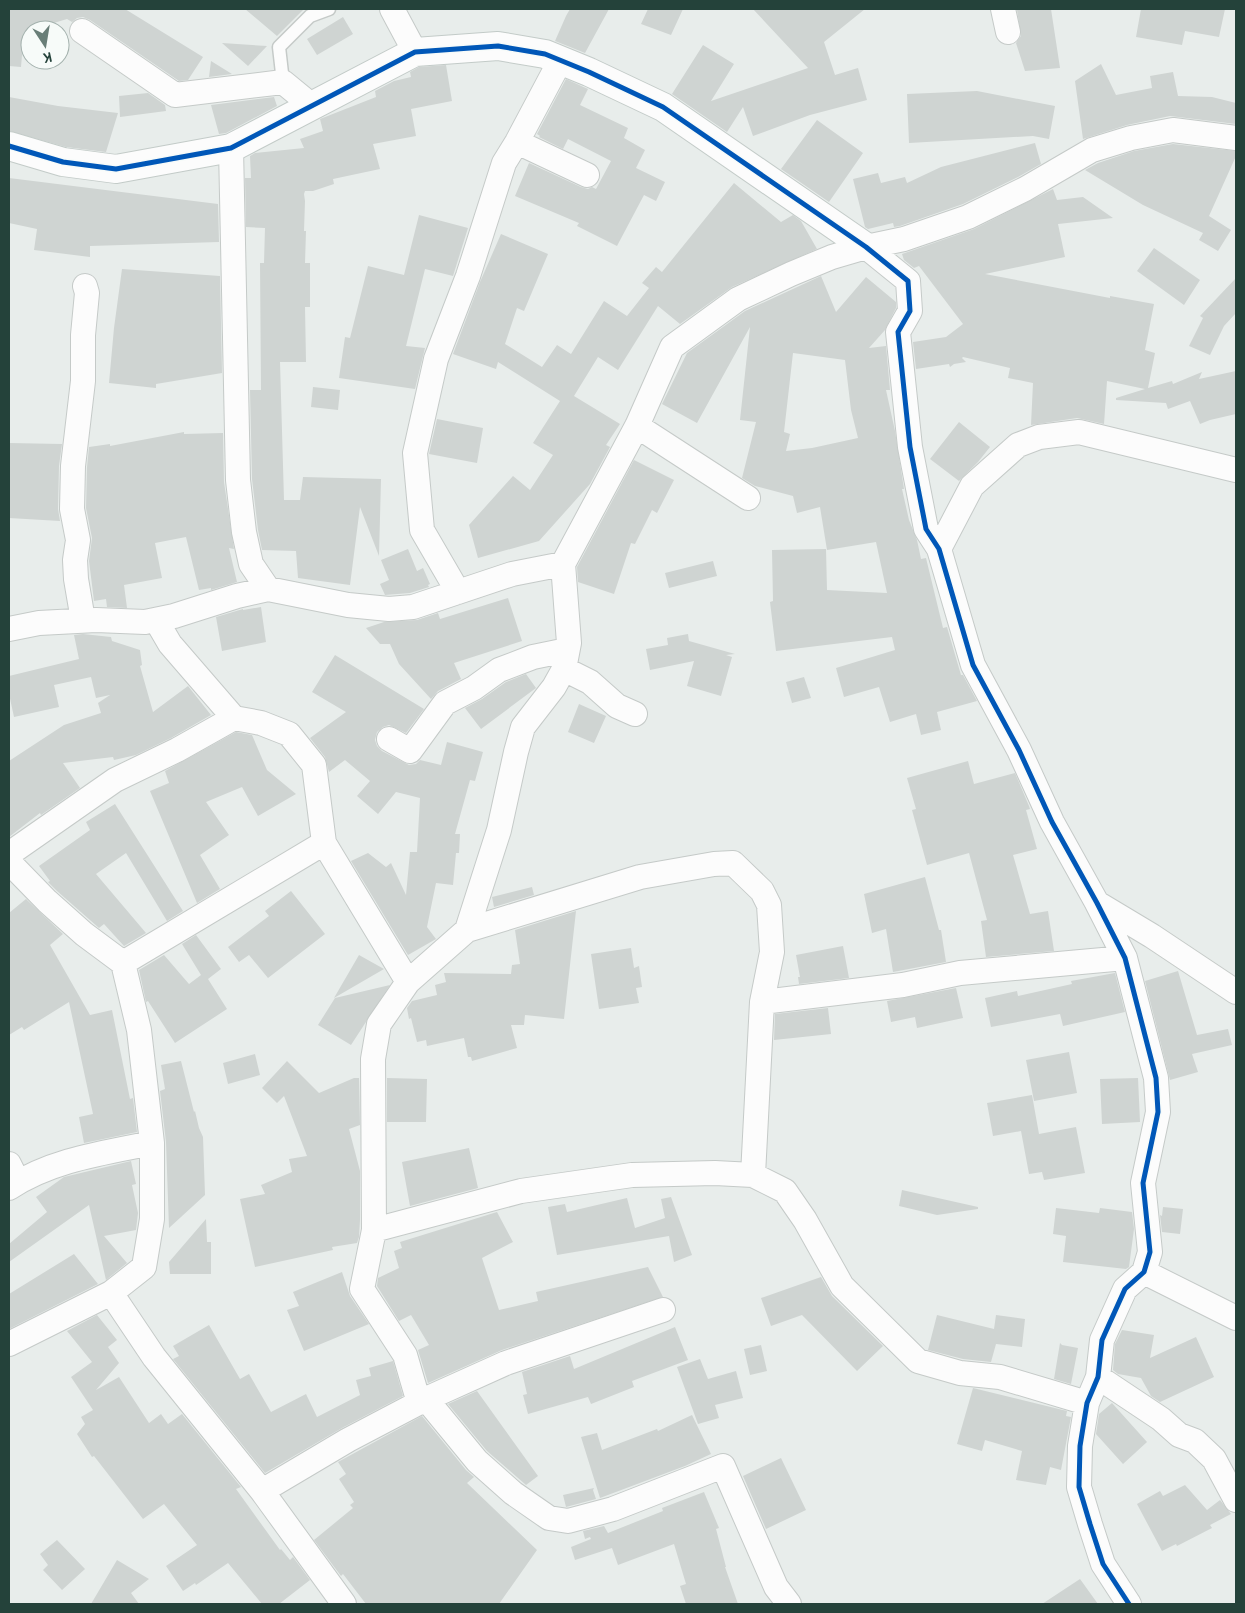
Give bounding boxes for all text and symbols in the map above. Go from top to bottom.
north arrow [20,20,70,70]
text: K [41,48,54,68]

